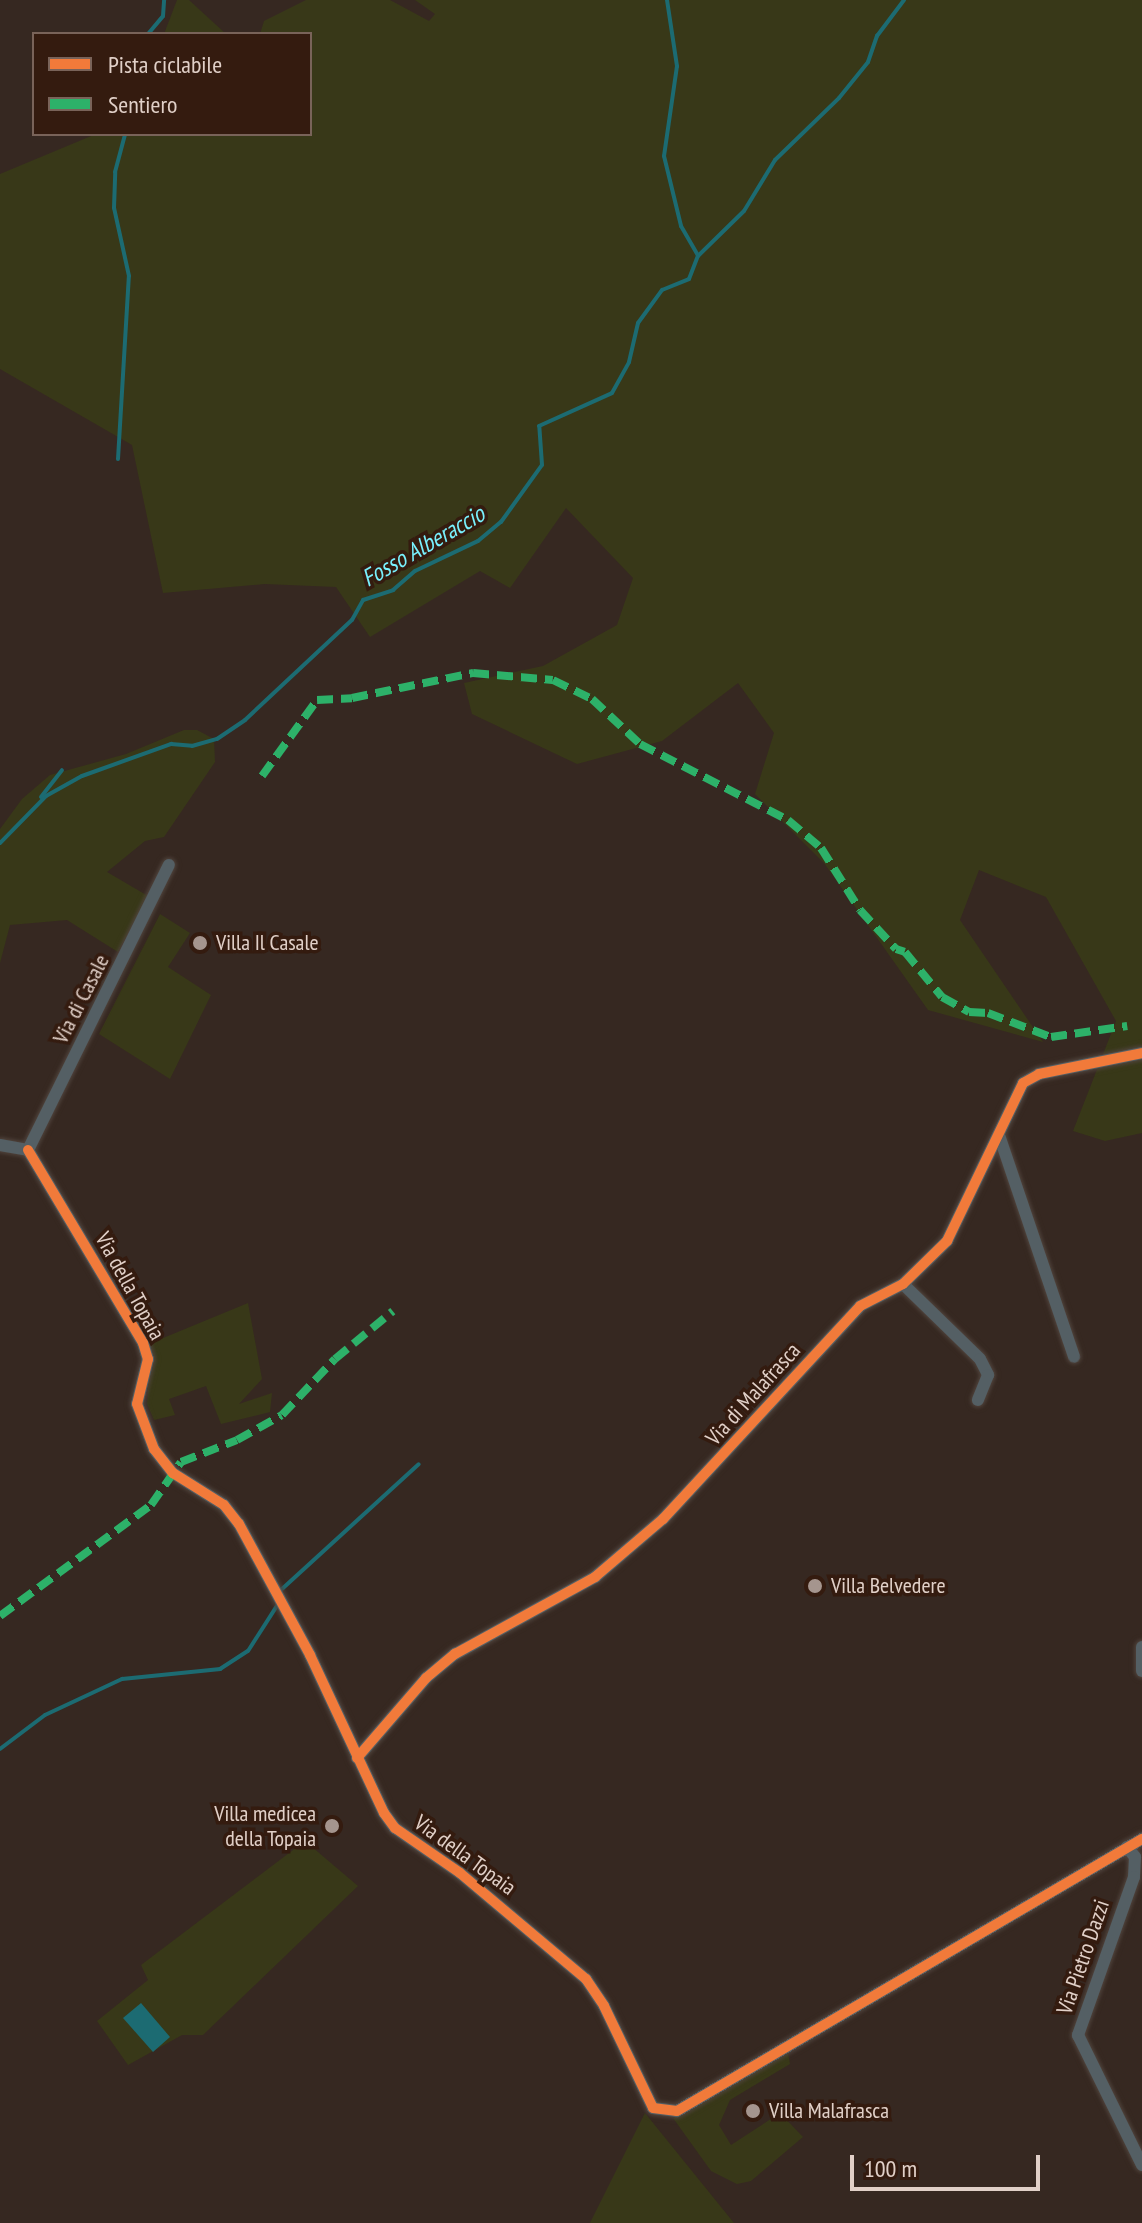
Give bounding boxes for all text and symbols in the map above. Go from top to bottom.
legend [32,32,312,136]
text: Pista ciclabile [108,49,222,80]
text: Sentiero [108,89,177,120]
water label: Fosso Alberaccio [356,499,490,593]
place label: Villa Il Casale [216,930,319,956]
marker: Villa Il Casale [191,934,209,952]
street label: Via di Casale [47,950,115,1048]
street label: Via della Topaia [89,1227,171,1345]
street label: Via di Malafrasca [700,1337,806,1451]
place label: Villa Belvedere [831,1573,946,1599]
marker: Villa Belvedere [806,1577,824,1595]
place label: Villa medicea della Topaia [214,1800,316,1852]
street label: Via della Topaia [409,1809,521,1901]
marker: Villa medicea della Topaia [323,1817,341,1835]
street label: Via Pietro Dazzi [1051,1896,1115,2018]
place label: Villa Malafrasca [769,2098,889,2124]
marker: Villa Malafrasca [744,2102,762,2120]
scale bar [854,2139,1044,2189]
text: 100 m [864,2153,917,2184]

